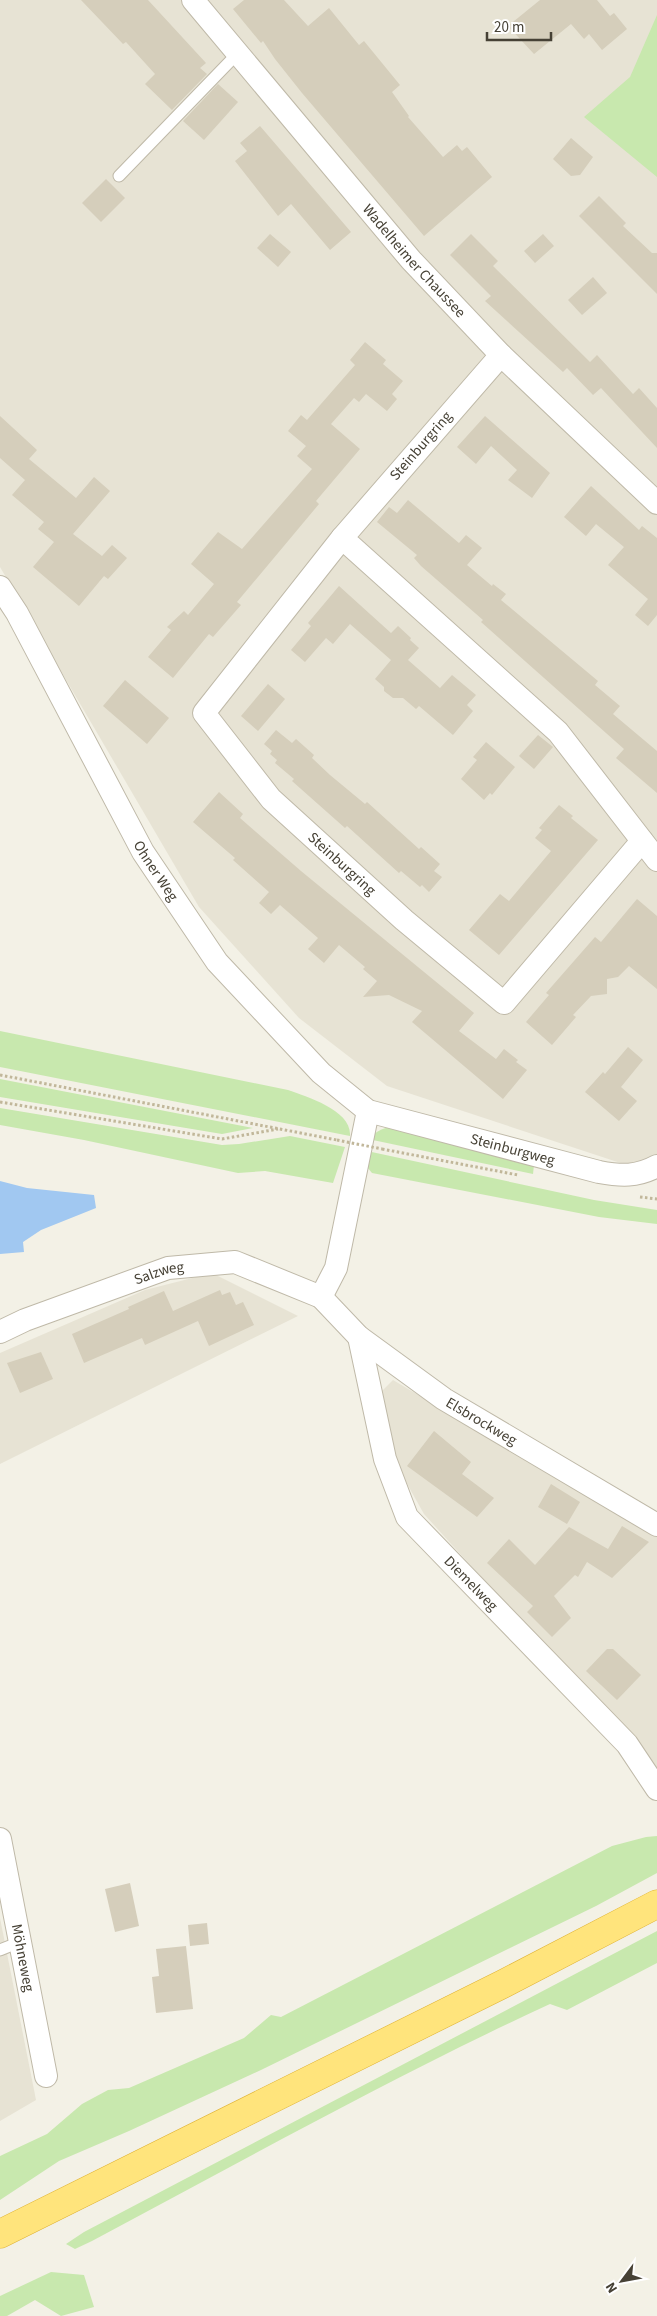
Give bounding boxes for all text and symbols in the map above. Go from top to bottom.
scale bar [487,10,551,42]
text: 20 m [494,17,524,38]
street label: Wadelheimer Chaussee [358,199,471,322]
street label: Steinburgring [385,406,457,485]
street label: Steinburgring [303,827,381,901]
street label: Ohner Weg [128,837,184,906]
street label: Steinburgweg [468,1128,558,1171]
street label: Salzweg [131,1256,185,1290]
street label: Elsbrockweg [442,1392,521,1451]
street label: Diemelweg [439,1551,503,1616]
street label: Möhneweg [6,1922,40,1994]
north arrow [597,2256,647,2306]
text: N [601,2278,623,2297]

